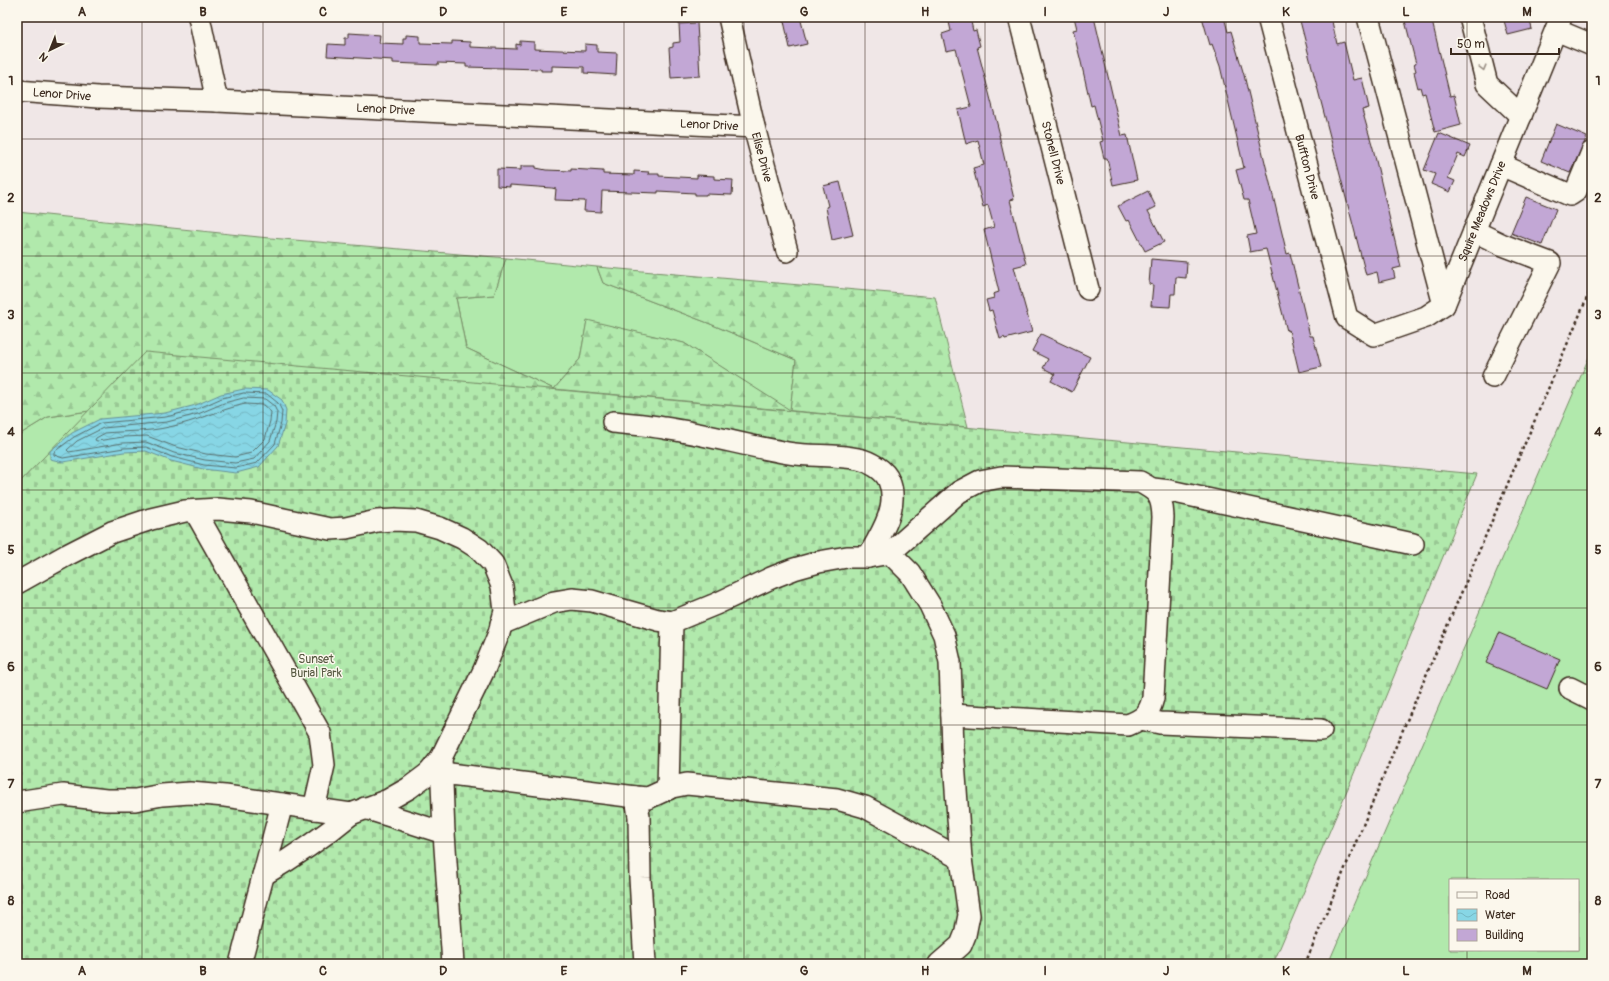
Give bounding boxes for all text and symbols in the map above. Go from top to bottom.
text: A [78,4,87,20]
text: B [199,4,207,20]
text: C [319,4,327,20]
text: D [439,4,447,20]
text: E [561,4,568,20]
text: F [680,4,688,20]
text: G [800,4,809,20]
text: H [921,4,929,20]
text: I [1043,4,1047,20]
text: J [1163,4,1169,20]
text: K [1282,4,1290,20]
text: L [1402,4,1410,20]
text: M [1522,4,1532,20]
north arrow [30,30,70,70]
scale bar [1451,30,1559,56]
text: 50 m [1457,37,1485,52]
text: N [36,49,51,64]
one-way arrow [1479,65,1487,72]
text: 1 [8,73,14,89]
text: 1 [1595,73,1601,89]
street label: Lenor Drive [32,85,92,104]
street label: Lenor Drive [356,101,415,119]
street label: Lenor Drive [680,116,739,134]
street label: Stonell Drive [1038,120,1068,186]
street label: Elise Drive [748,131,775,184]
street label: Buffton Drive [1291,133,1323,201]
street label: Squire Meadows Drive [1455,159,1510,264]
text: 2 [7,190,15,206]
text: 2 [1594,190,1602,206]
text: 3 [7,307,15,323]
text: 3 [1594,307,1602,323]
text: 4 [7,424,15,440]
text: 4 [1594,424,1602,440]
text: 5 [7,542,15,558]
text: 5 [1594,542,1602,558]
park label: Sunset Burial Park [290,652,342,681]
text: 6 [7,659,15,675]
text: 6 [1594,659,1602,675]
text: 7 [8,776,15,792]
text: 7 [1595,776,1602,792]
legend [1449,879,1579,951]
text: Road [1485,888,1510,903]
text: 8 [8,893,15,909]
text: 8 [1595,893,1602,909]
text: Water [1485,908,1516,923]
text: Building [1485,928,1524,943]
text: A [78,963,87,979]
text: B [199,963,207,979]
text: C [319,963,327,979]
text: D [439,963,447,979]
text: E [561,963,568,979]
text: F [680,963,688,979]
text: G [800,963,809,979]
text: H [921,963,929,979]
text: I [1043,963,1047,979]
text: J [1163,963,1169,979]
text: K [1282,963,1290,979]
text: L [1402,963,1410,979]
text: M [1522,963,1532,979]

